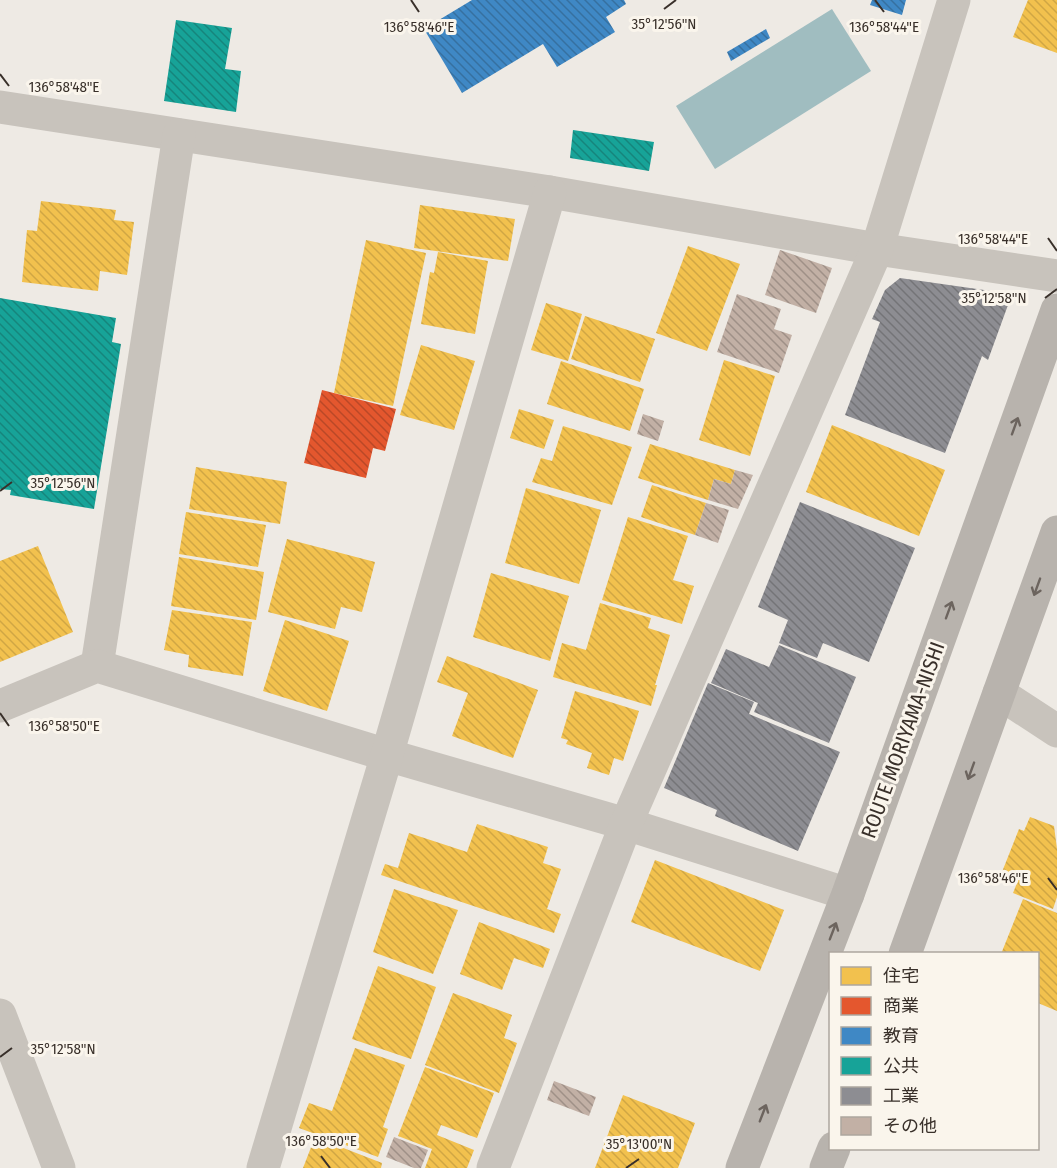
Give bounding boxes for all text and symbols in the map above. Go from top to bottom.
text: 35°12'56"N [632,15,696,33]
text: 136°58'46"E [384,18,454,36]
text: 136°58'44"E [849,18,919,36]
text: 136°58'48"E [29,78,99,96]
text: 136°58'44"E [958,230,1028,248]
text: 35°12'58"N [962,289,1026,307]
one-way arrow [1011,417,1022,436]
text: 35°12'56"N [31,474,95,492]
one-way arrow [1031,577,1042,596]
one-way arrow [945,601,956,620]
street label: ROUTE MORIYAMA-NISHI [855,638,951,842]
text: 136°58'50"E [28,717,100,735]
one-way arrow [964,761,975,780]
text: 136°58'46"E [958,869,1028,887]
one-way arrow [828,923,839,941]
legend [829,952,1039,1150]
text: 住宅 [883,965,919,987]
text: 商業 [883,995,919,1017]
text: 教育 [883,1025,919,1047]
text: 35°12'58"N [31,1040,95,1058]
text: 公共 [883,1055,919,1077]
text: 工業 [883,1085,919,1107]
one-way arrow [758,1105,769,1123]
text: その他 [883,1115,937,1137]
text: 136°58'50"E [285,1132,357,1150]
text: 35°13'00"N [606,1135,672,1153]

